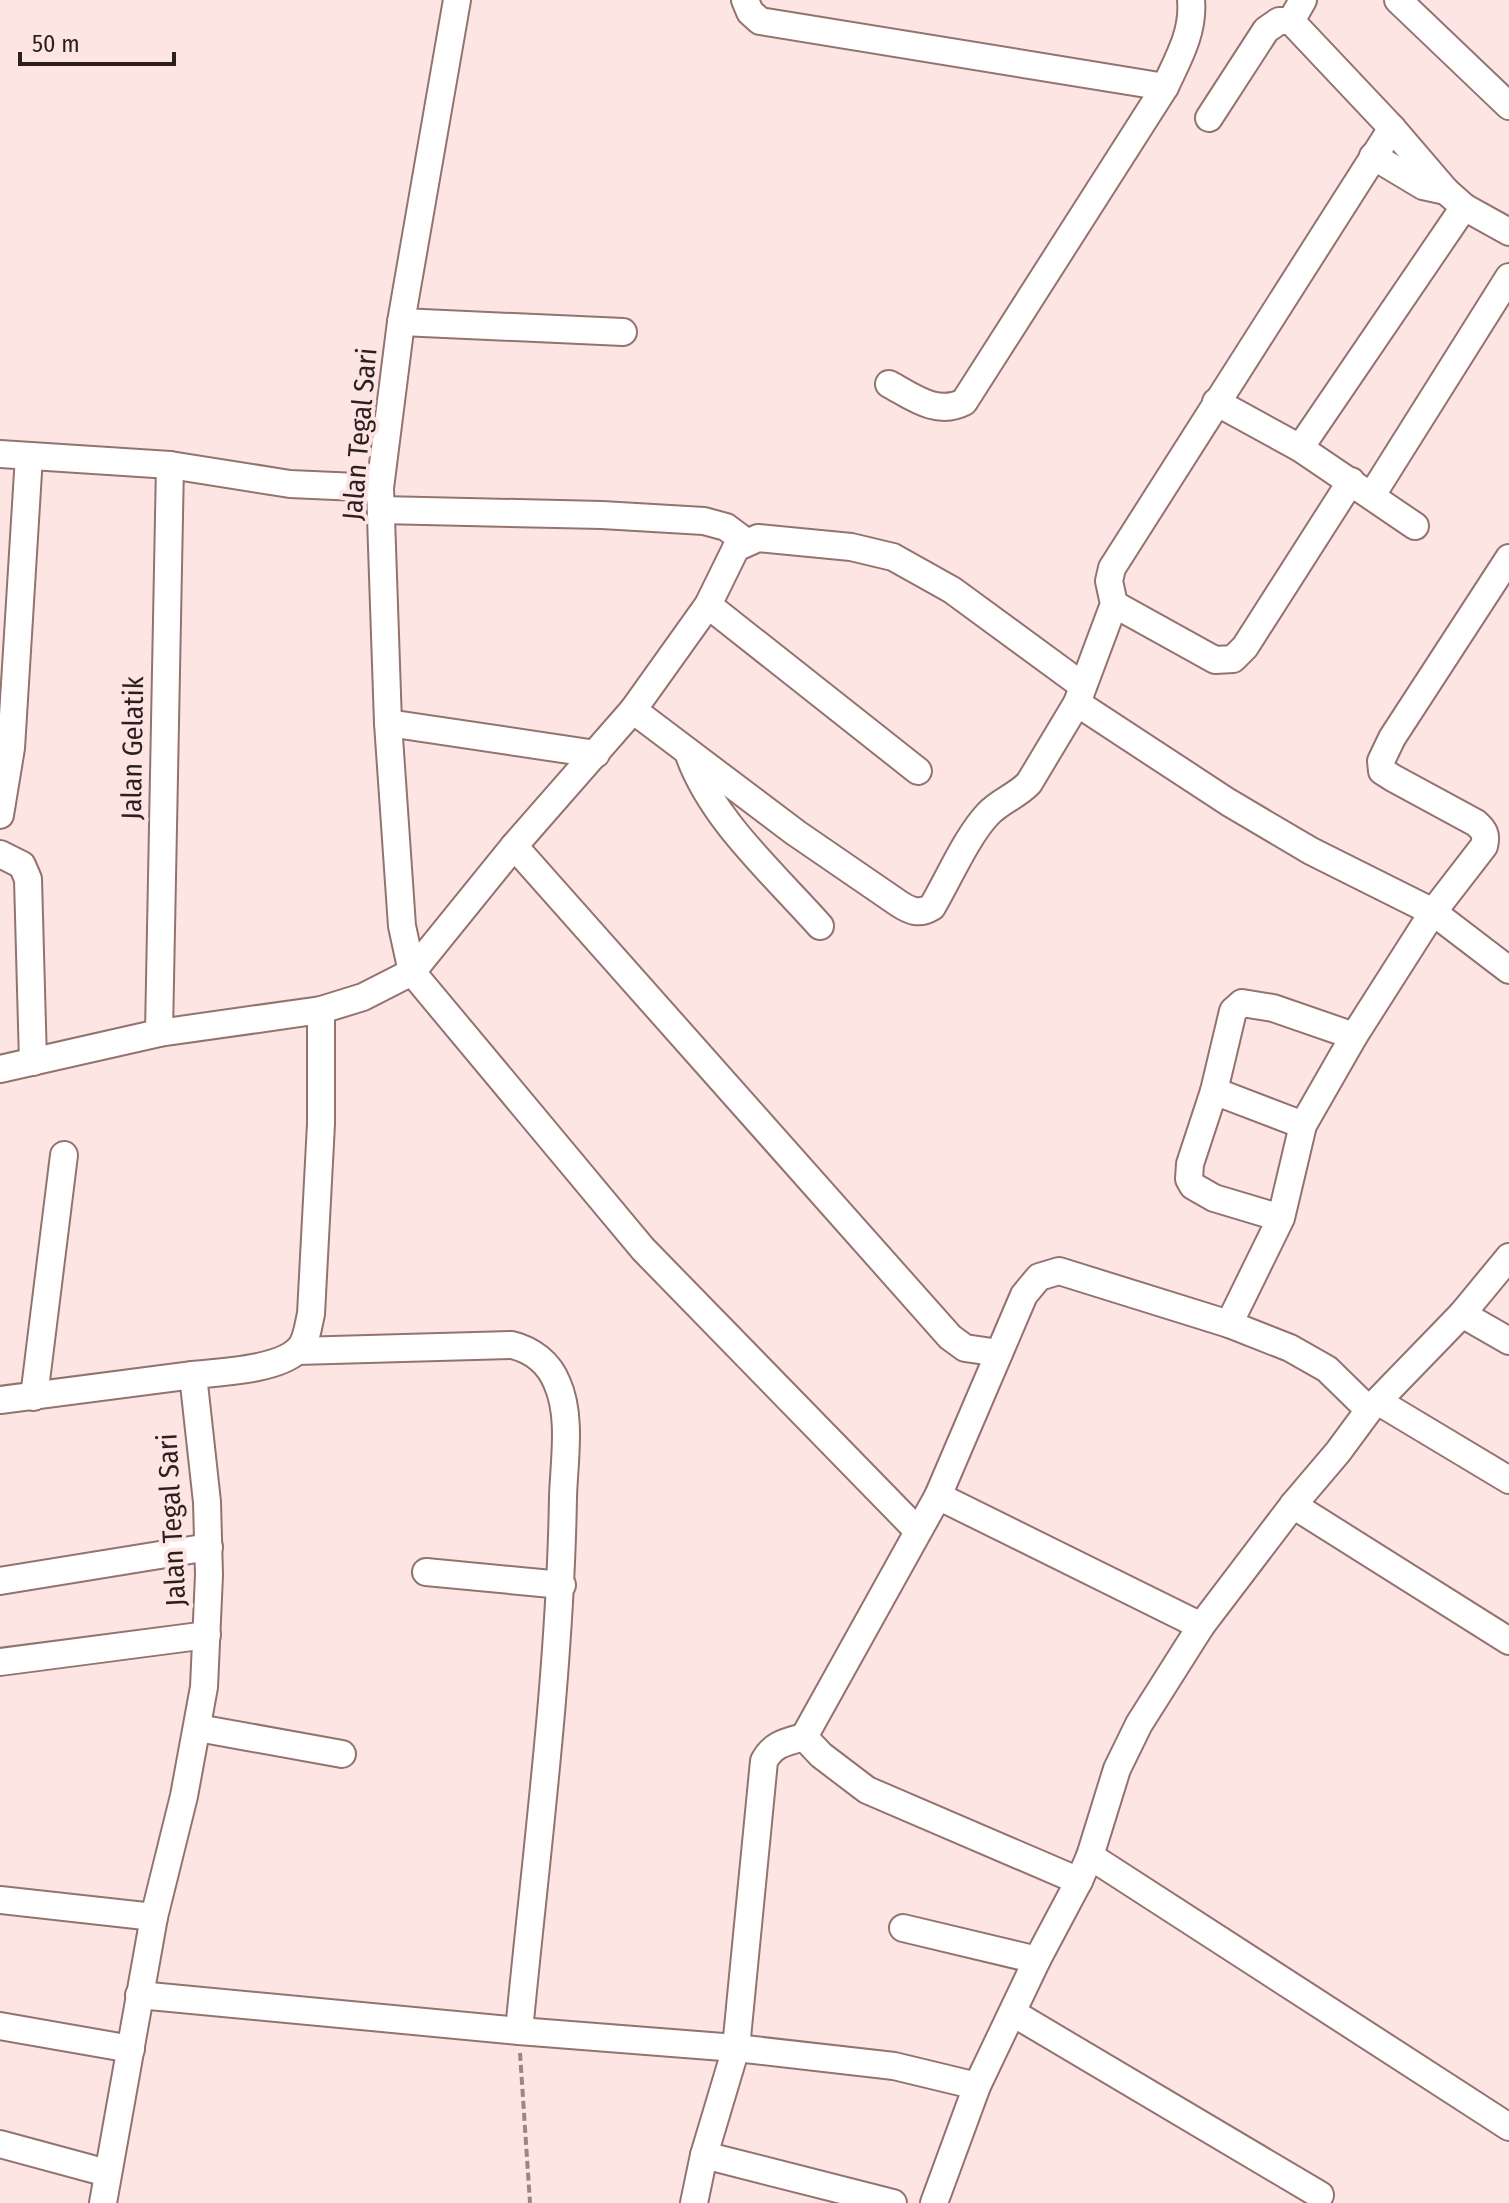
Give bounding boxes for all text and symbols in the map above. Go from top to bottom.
scale bar [20,16,174,66]
text: 50 m [32,30,80,58]
street label: Jalan Tegal Sari [336,346,383,522]
street label: Jalan Gelatik [115,675,150,820]
street label: Jalan Tegal Sari [150,1433,193,1607]

